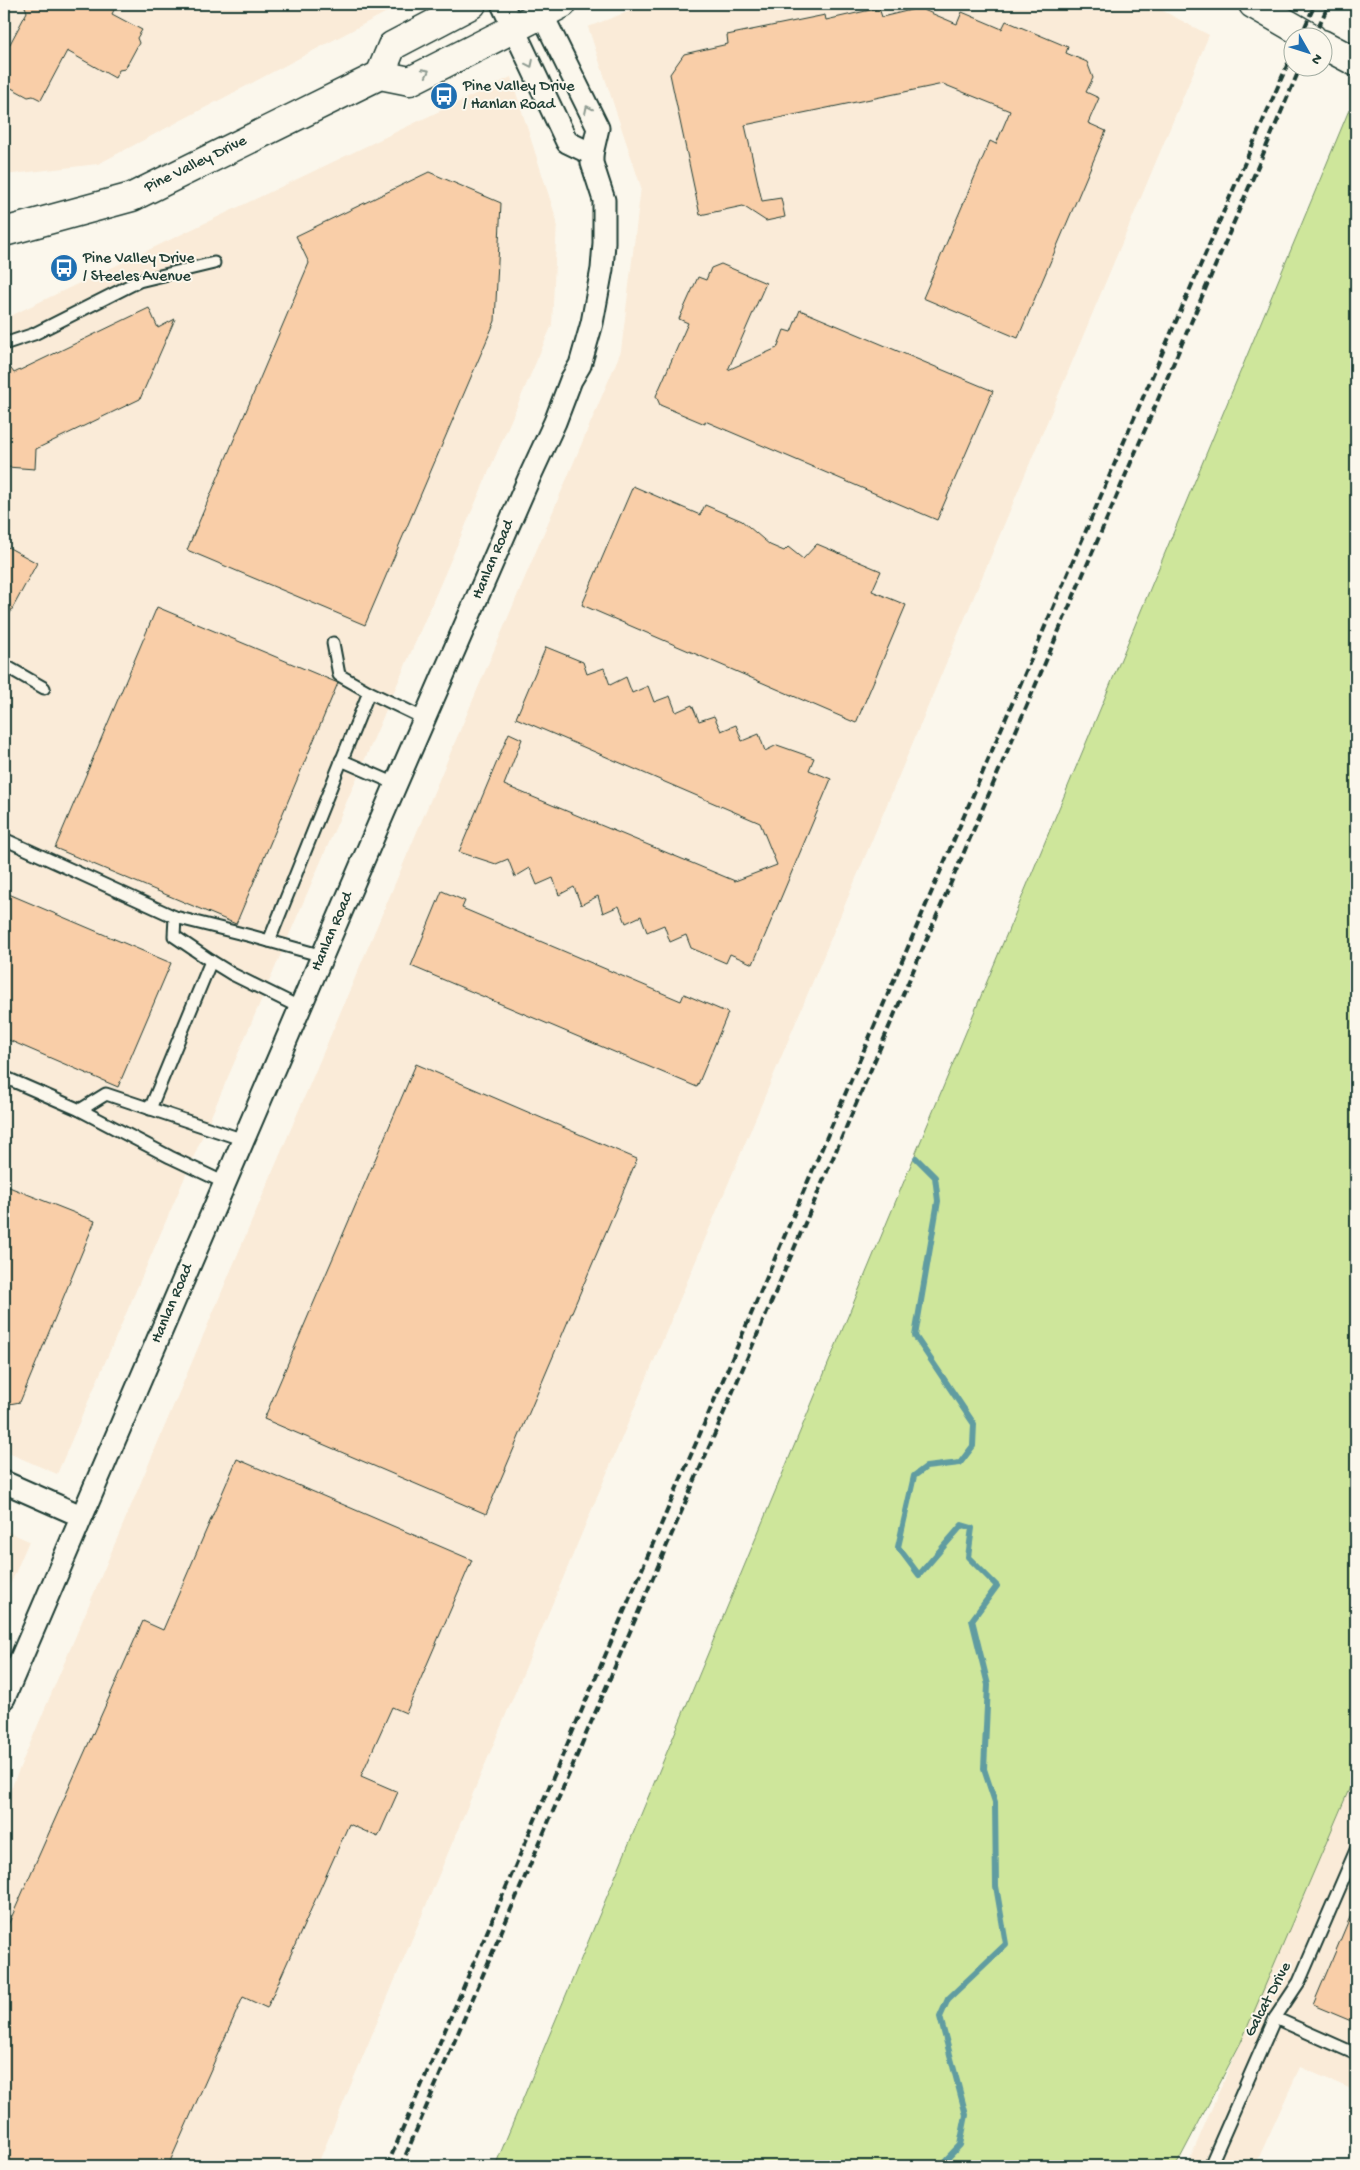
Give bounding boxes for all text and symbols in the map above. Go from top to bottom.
north arrow [1282,28,1332,78]
text: N [1307,50,1326,68]
one-way arrow [523,59,534,68]
one-way arrow [421,68,430,78]
place label: Pine Valley Drive / Hanlan Road [462,78,575,115]
bus stop icon: Pine Valley Drive / Hanlan Road [429,81,459,111]
one-way arrow [585,105,595,114]
street label: Pine Valley Drive [141,132,251,198]
place label: Pine Valley Drive / Steeles Avenue [82,250,195,287]
bus stop icon: Pine Valley Drive / Steeles Avenue [49,253,79,283]
street label: Hanlan Road [469,516,520,603]
street label: Hanlan Road [308,888,359,975]
street label: Hanlan Road [148,1260,199,1347]
street label: Galcat Drive [1241,1959,1297,2041]

